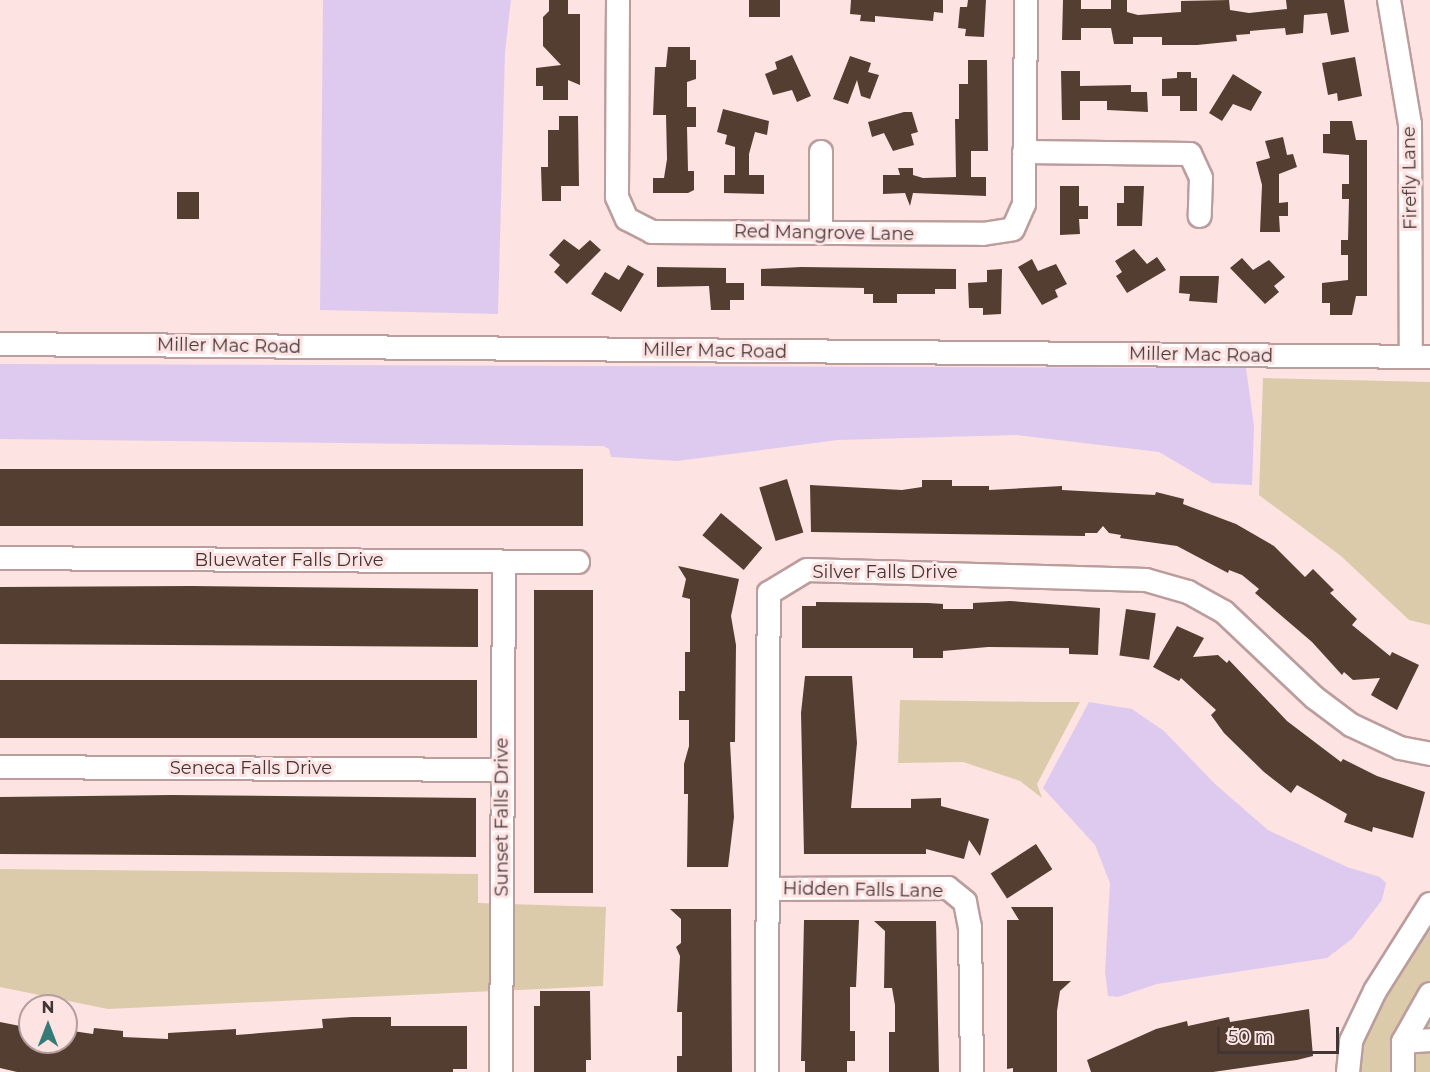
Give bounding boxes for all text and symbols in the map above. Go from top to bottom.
street label: Firefly Lane [1398,126,1422,230]
street label: Red Mangrove Lane [734,221,914,245]
street label: Miller Mac Road [157,334,301,358]
street label: Miller Mac Road [643,339,787,363]
street label: Miller Mac Road [1129,343,1273,367]
street label: Bluewater Falls Drive [194,549,384,571]
street label: Silver Falls Drive [812,561,958,583]
street label: Sunset Falls Drive [491,738,513,896]
street label: Seneca Falls Drive [170,757,332,779]
street label: Hidden Falls Lane [782,878,944,902]
north arrow [18,994,78,1054]
text: N [42,998,54,1017]
scale bar [1220,1015,1342,1053]
text: 50 m [1228,1026,1274,1048]

